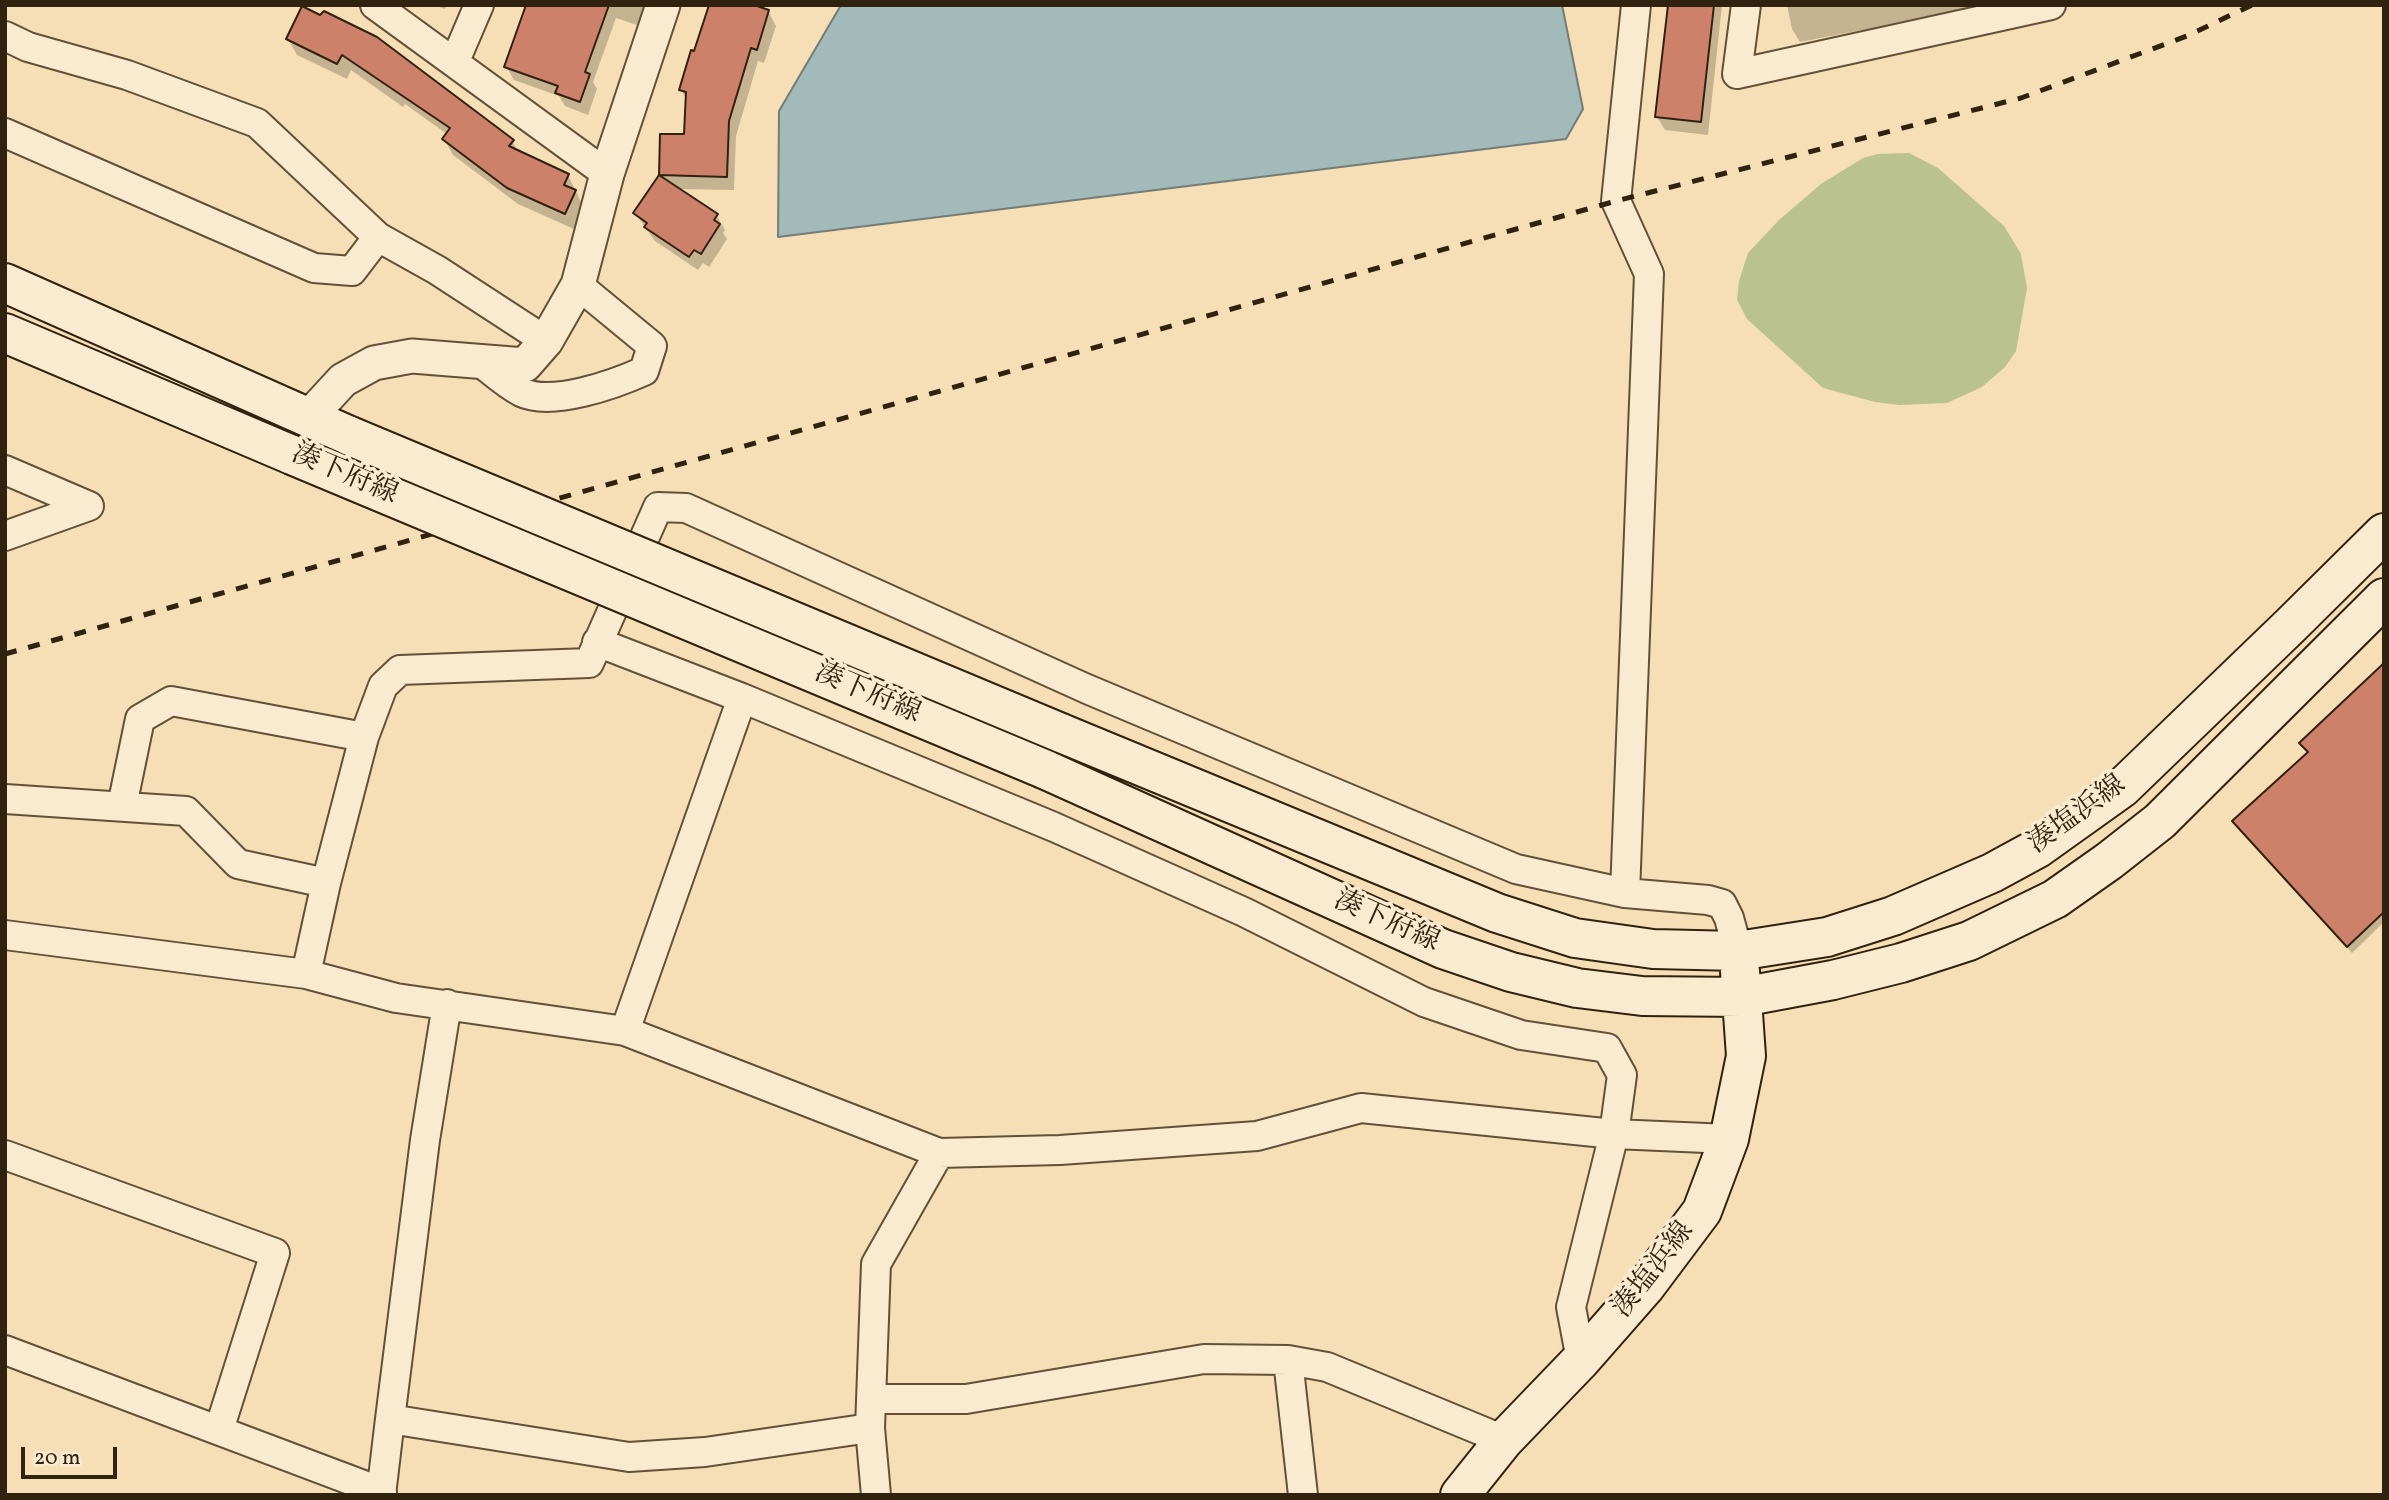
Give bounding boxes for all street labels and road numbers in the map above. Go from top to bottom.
street label: 湊下府線 [286,439,402,513]
street label: 湊下府線 [809,658,925,732]
street label: 湊塩浜線 [2023,769,2133,863]
street label: 湊下府線 [1328,885,1444,961]
street label: 湊塩浜線 [1607,1217,1703,1325]

